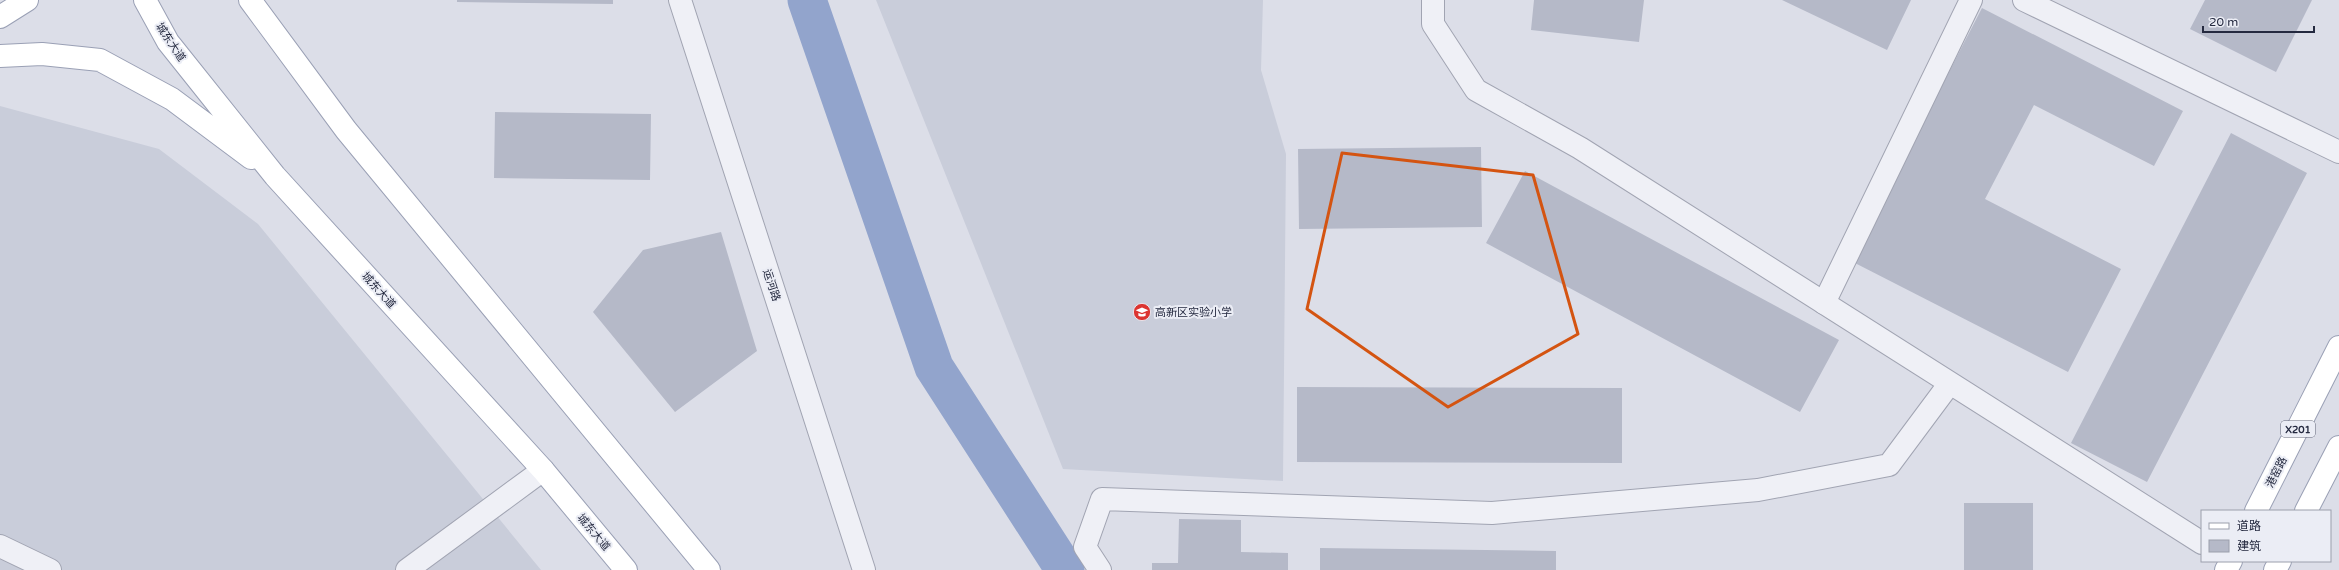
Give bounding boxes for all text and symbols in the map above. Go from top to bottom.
scale bar [2203,8,2314,34]
text: 20 m [2209,15,2238,29]
street label: 城东大道 [153,20,188,64]
street label: 运河路 [760,267,783,303]
street label: 城东大道 [359,270,398,311]
school or university icon: 高新区实验小学 [1132,302,1152,322]
place label: 高新区实验小学 [1155,306,1232,319]
road number: X201 [2281,421,2315,437]
street label: 港窑路 [2263,455,2290,490]
legend [2201,510,2331,562]
street label: 城东大道 [574,511,613,553]
text: 道路 [2237,519,2261,533]
text: 建筑 [2237,539,2261,553]

